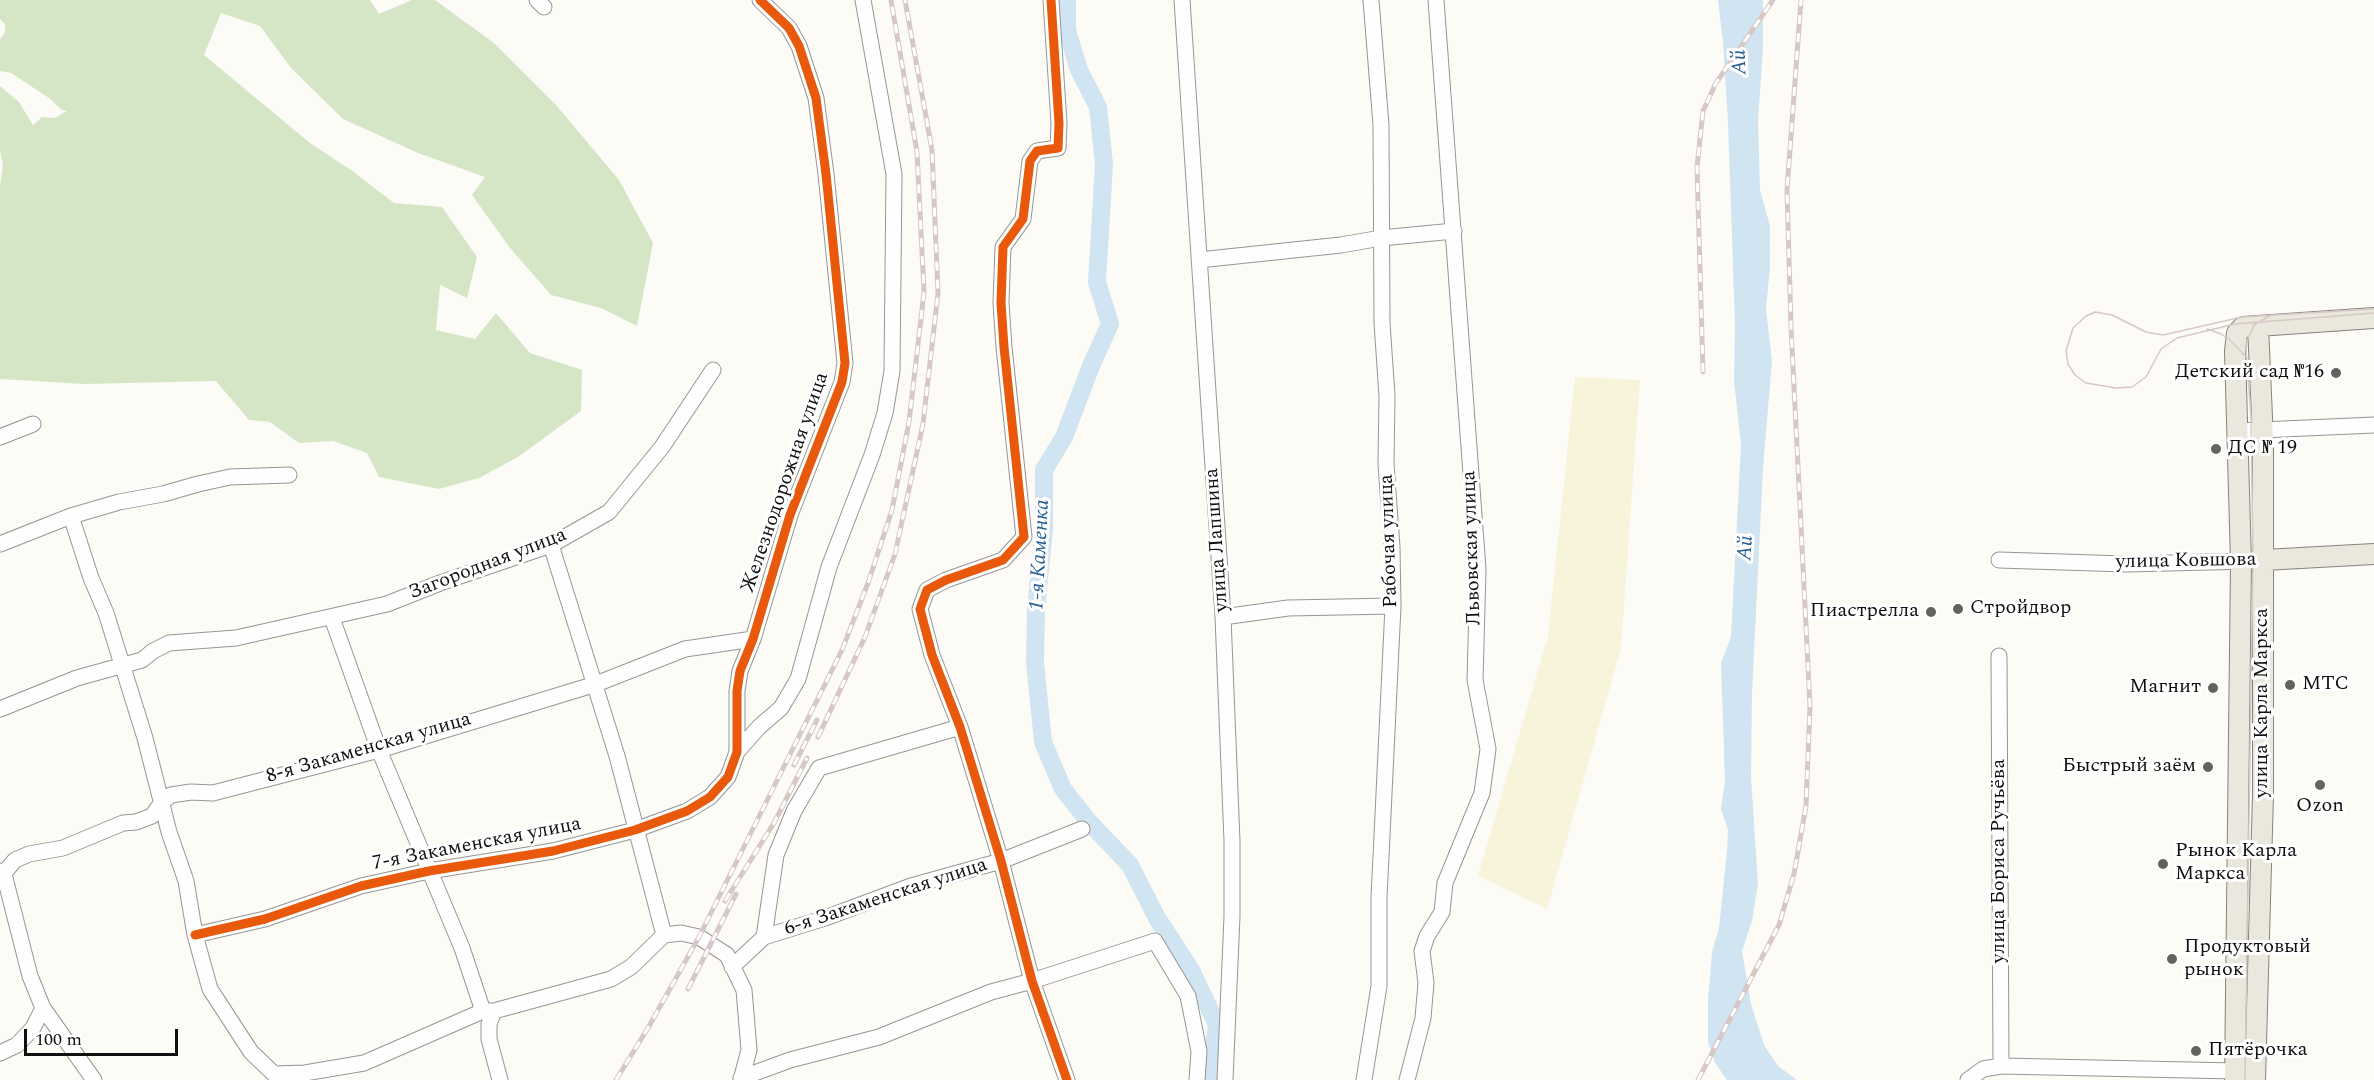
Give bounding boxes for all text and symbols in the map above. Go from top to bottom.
water label: Ай [1728,49,1754,75]
place label: Детский сад №16 [2175,361,2324,385]
marker: Детский сад №16 [2329,366,2343,380]
street label: Железнодорожная улица [737,370,835,596]
place label: ДС № 19 [2228,437,2297,461]
marker: ДС № 19 [2209,442,2223,456]
street label: улица Лапшина [1201,467,1235,613]
street label: Львовская улица [1458,470,1488,626]
street label: Рабочая улица [1376,474,1404,608]
water label: 1-я Каменка [1026,499,1056,611]
street label: Загородная улица [406,524,570,606]
water label: Ай [1734,535,1760,561]
street label: улица Ковшова [2115,549,2257,575]
place label: Стройдвор [1970,597,2071,621]
place label: Пиастрелла [1810,600,1919,624]
marker: Стройдвор [1951,602,1965,616]
marker: Пиастрелла [1924,605,1938,619]
street label: улица Карла Маркса [2251,608,2275,798]
place label: МТС [2302,673,2349,697]
place label: Магнит [2129,676,2201,700]
marker: МТС [2283,678,2297,692]
marker: Магнит [2206,681,2220,695]
street label: 8-я Закаменская улица [264,708,474,790]
place label: Быстрый заём [2062,755,2196,779]
street label: улица Бориса Ручьёва [1988,759,2012,963]
marker: Быстрый заём [2201,760,2215,774]
marker: Ozon [2313,778,2327,792]
place label: Ozon [2296,795,2344,819]
street label: 7-я Закаменская улица [371,813,583,877]
place label: Рынок Карла Маркса [2175,840,2297,887]
street label: 6-я Закаменская улица [781,854,991,942]
marker: Рынок Карла Маркса [2156,857,2170,871]
place label: Продуктовый рынок [2184,936,2311,983]
marker: Продуктовый рынок [2165,952,2179,966]
scale bar [27,1017,182,1055]
text: 100 m [35,1026,82,1053]
place label: Пятёрочка [2208,1039,2308,1063]
marker: Пятёрочка [2189,1044,2203,1058]

